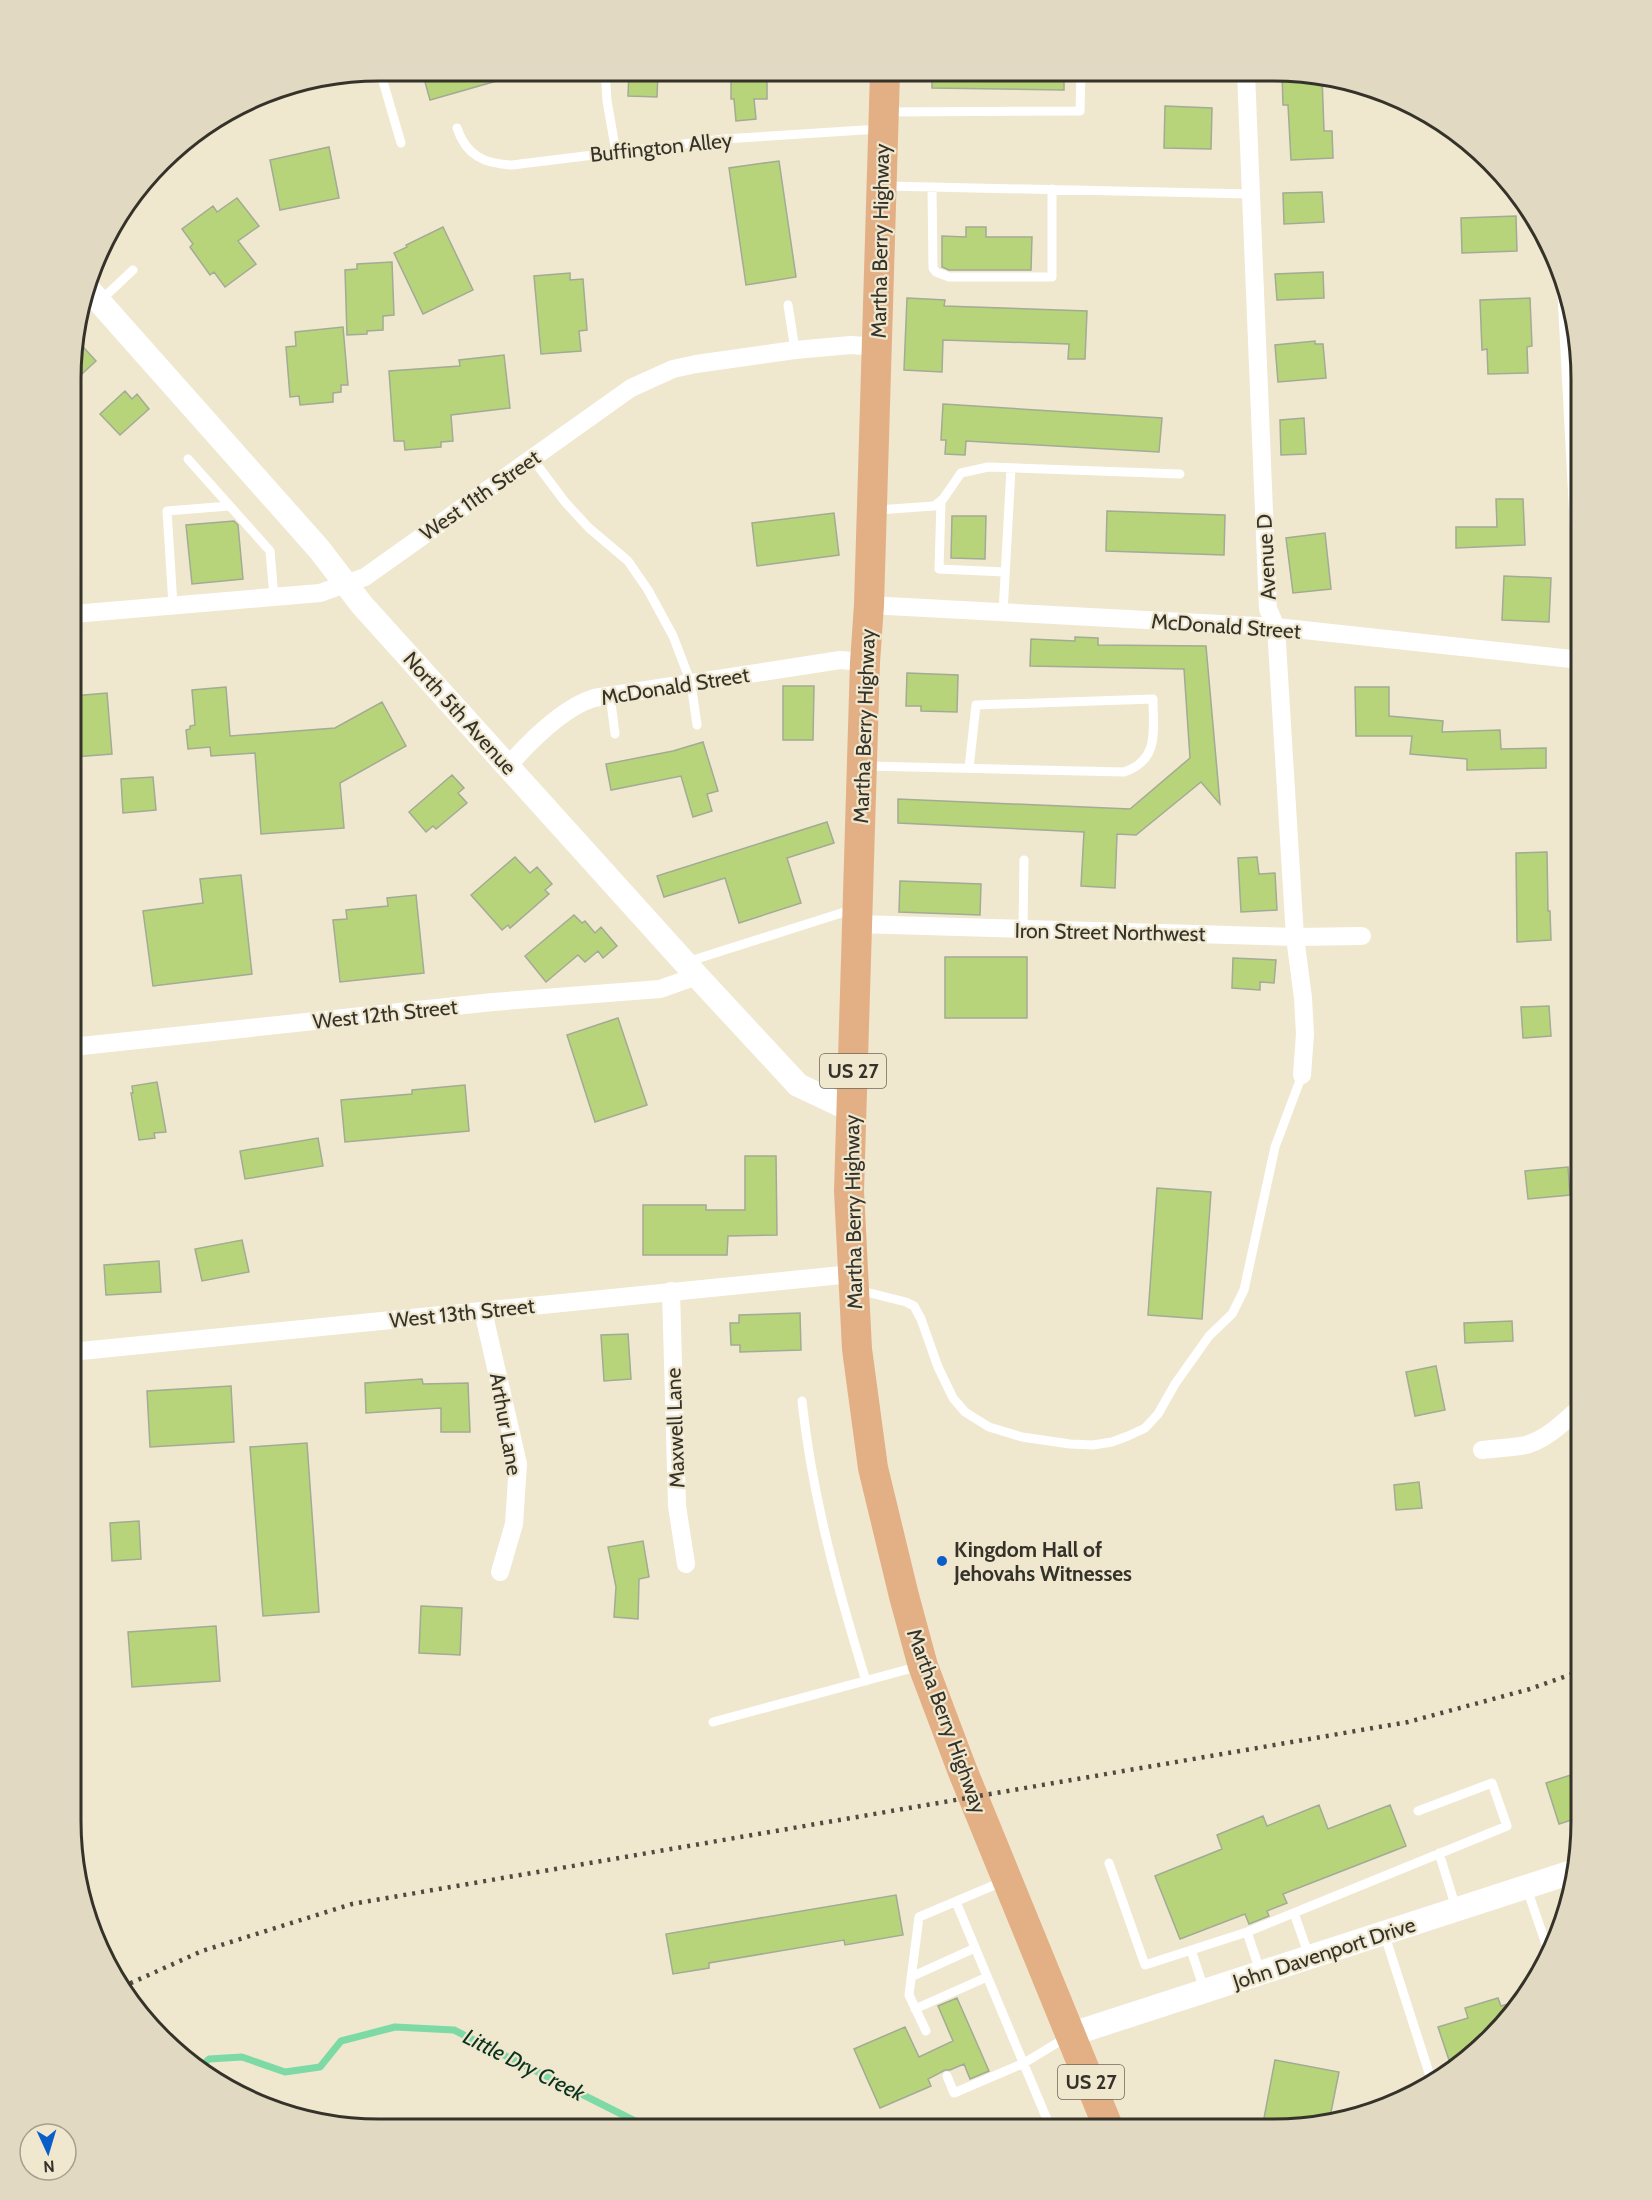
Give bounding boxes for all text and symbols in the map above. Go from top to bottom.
street label: Buffington Alley [589,127,734,167]
street label: Martha Berry Highway [866,143,894,339]
street label: West 11th Street [415,444,545,546]
street label: Avenue D [1251,513,1281,601]
street label: McDonald Street [1150,608,1302,644]
street label: Martha Berry Highway [848,628,880,824]
street label: North 5th Avenue [398,646,522,780]
street label: McDonald Street [599,662,751,710]
street label: Iron Street Northwest [1014,918,1206,946]
street label: West 12th Street [311,994,459,1034]
road number: US 27 [820,1054,886,1088]
street label: Martha Berry Highway [839,1114,867,1310]
street label: West 13th Street [388,1293,536,1333]
street label: Maxwell Lane [660,1367,690,1489]
street label: Arthur Lane [485,1371,527,1477]
place label: Kingdom Hall of Jehovahs Witnesses [953,1537,1132,1586]
marker: Kingdom Hall of Jehovahs Witnesses [935,1554,949,1568]
street label: Martha Berry Highway [902,1625,992,1817]
street label: John Davenport Drive [1229,1912,1419,1995]
water label: Little Dry Creek [459,2023,590,2107]
road number: US 27 [1058,2065,1124,2099]
north arrow [18,2122,78,2182]
text: N [43,2157,55,2176]

